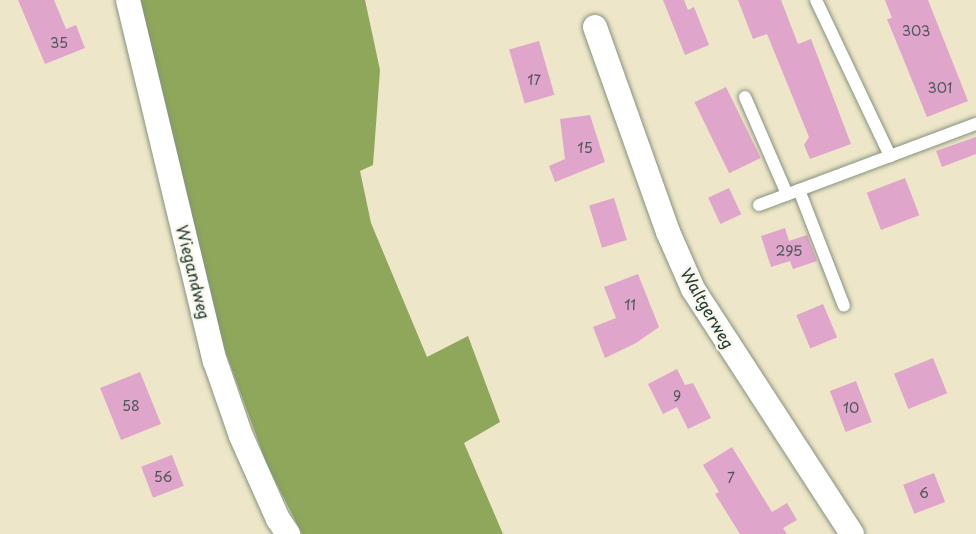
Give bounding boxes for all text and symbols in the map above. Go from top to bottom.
house number: 303 [902,23,930,39]
house number: 35 [50,35,68,51]
house number: 17 [527,72,541,88]
house number: 301 [928,80,952,96]
house number: 15 [577,140,593,156]
street label: Wiegandweg [173,223,215,321]
house number: 295 [776,243,802,259]
street label: Waltgerweg [677,264,739,352]
house number: 11 [624,297,636,313]
house number: 9 [673,388,681,404]
house number: 58 [122,398,140,414]
house number: 10 [843,400,859,416]
house number: 56 [154,469,172,485]
house number: 7 [727,470,735,486]
house number: 6 [919,485,929,501]

